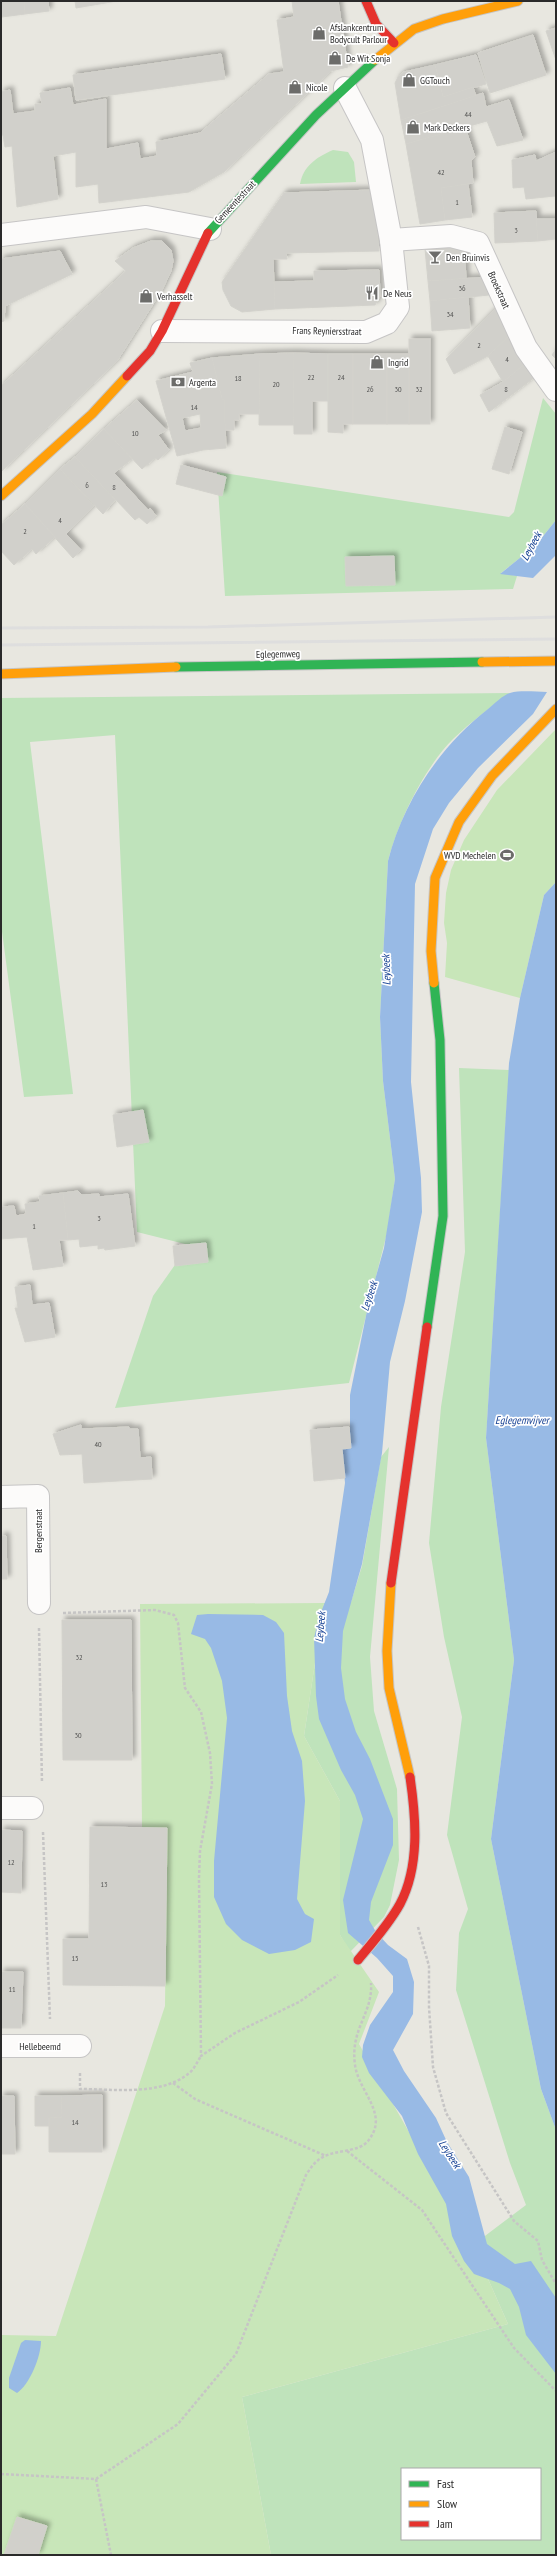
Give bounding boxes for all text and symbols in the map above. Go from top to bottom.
place label: Afslankcentrum Bodycult Parlour [330,21,387,46]
shop icon: Afslankcentrum Bodycult Parlour [311,25,327,41]
shop icon: De Wit Sonja [327,50,343,66]
place label: De Wit Sonja [346,52,390,65]
shop icon: GGTouch [401,72,417,88]
place label: GGTouch [420,74,450,87]
shop icon: Nicole [287,79,303,95]
place label: Nicole [306,81,328,94]
house number: 44 [464,109,472,119]
shop icon: Mark Deckers [405,119,421,135]
place label: Mark Deckers [424,121,470,134]
house number: 42 [437,167,445,177]
street label: Gemeentestraat [212,177,259,226]
house number: 1 [455,197,459,207]
house number: 3 [514,225,518,235]
bar icon: Den Bruinvis [427,249,443,265]
place label: Den Bruinvis [446,251,490,264]
street label: Broekstraat [485,269,513,311]
house number: 36 [458,283,466,293]
restaurant icon: De Neus [364,285,380,301]
place label: De Neus [383,287,412,300]
shop icon: Verhasselt [138,288,154,304]
place label: Verhasselt [156,290,193,303]
house number: 34 [446,309,454,319]
street label: Frans Reyniersstraat [292,324,362,338]
house number: 2 [477,340,481,350]
shop icon: Ingrid [369,354,385,370]
house number: 4 [505,354,509,364]
place label: Ingrid [388,356,408,369]
house number: 22 [307,372,315,382]
house number: 24 [337,372,345,382]
house number: 18 [234,373,242,383]
bank icon: Argenta [170,374,186,390]
place label: Argenta [189,376,216,389]
house number: 20 [272,379,280,389]
house number: 26 [366,384,374,394]
house number: 30 [394,384,402,394]
house number: 32 [415,384,423,394]
house number: 8 [504,384,508,394]
house number: 14 [190,402,198,412]
house number: 10 [131,428,139,438]
house number: 6 [85,480,89,490]
house number: 8 [112,482,116,492]
house number: 4 [58,515,62,525]
house number: 2 [23,526,27,536]
water label: Leybeek [518,528,545,563]
street label: Eglegemweg [256,647,300,661]
sports icon: WVD Mechelen [499,847,515,863]
place label: WVD Mechelen [444,849,496,862]
water label: Leybeek [378,953,394,986]
house number: 3 [97,1213,101,1223]
house number: 1 [32,1221,36,1231]
water label: Leybeek [358,1278,381,1313]
water label: Eglegemvijver [495,1413,551,1427]
house number: 40 [94,1439,102,1449]
street label: Bergenstraat [32,1509,45,1553]
water label: Leybeek [312,1609,328,1643]
house number: 32 [75,1652,83,1662]
house number: 30 [74,1730,82,1740]
house number: 12 [7,1857,15,1867]
house number: 13 [100,1879,108,1889]
house number: 15 [71,1953,79,1963]
house number: 11 [8,1984,16,1994]
street label: Hellebeemd [19,2040,61,2053]
house number: 14 [71,2117,79,2127]
water label: Leybeek [436,2137,465,2172]
legend [401,2468,541,2540]
text: Fast [437,2476,455,2491]
text: Slow [437,2496,458,2511]
text: Jam [436,2516,453,2531]

